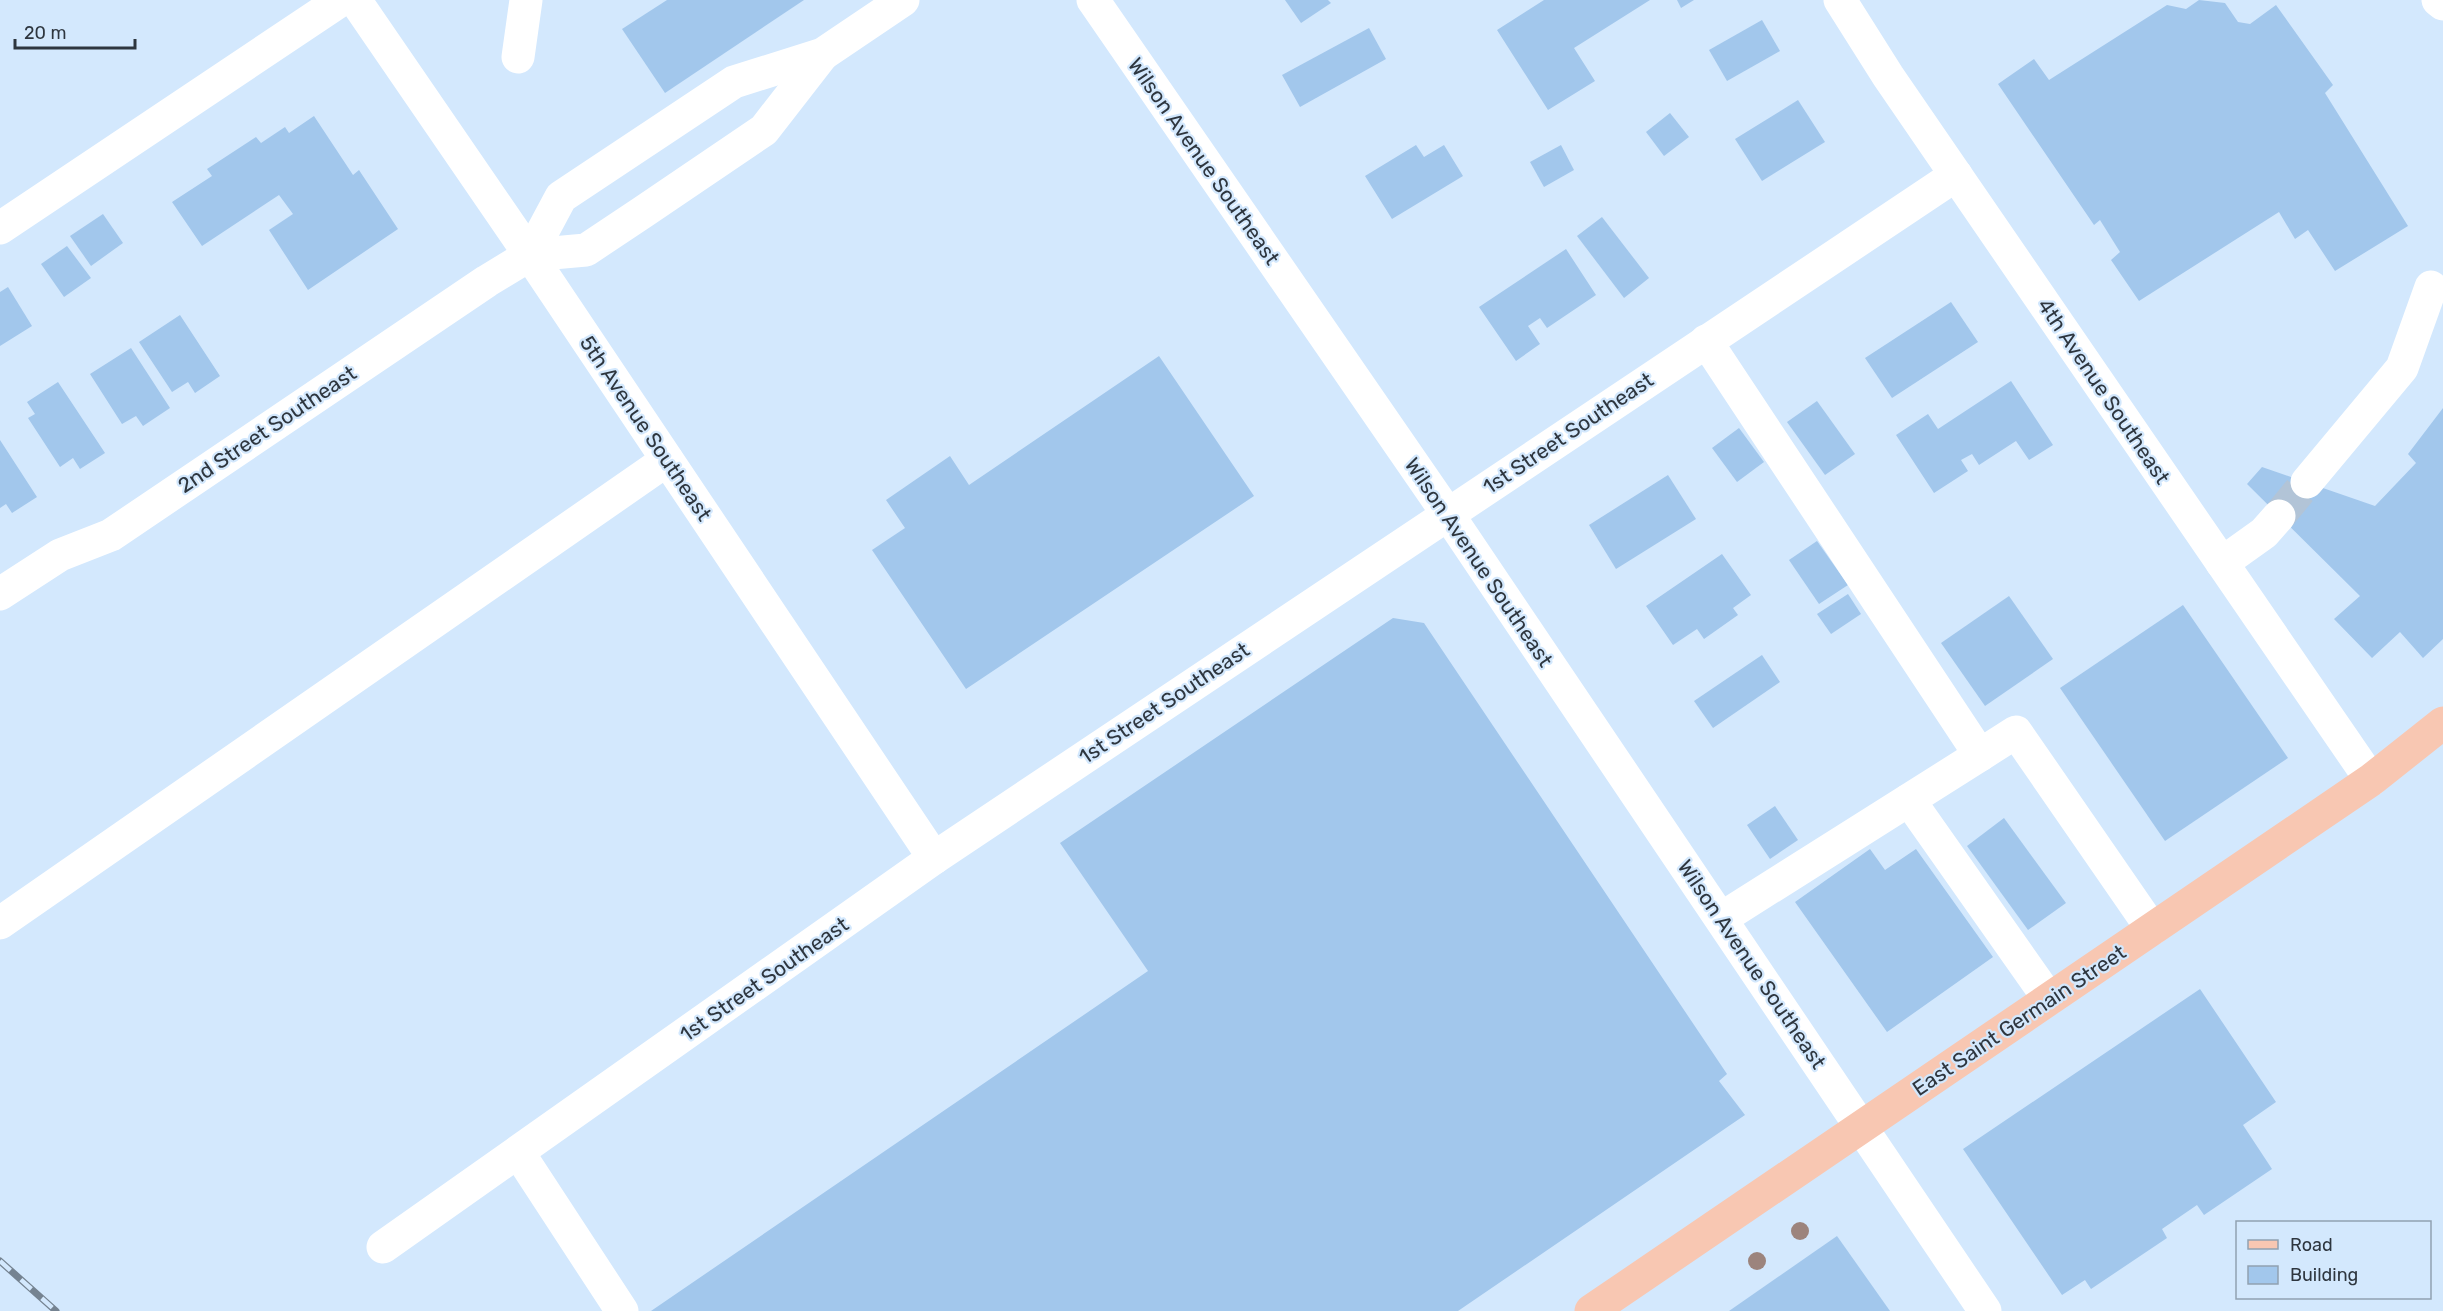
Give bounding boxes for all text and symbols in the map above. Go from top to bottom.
scale bar [15,12,135,50]
text: 20 m [24,22,66,44]
street label: Wilson Avenue Southeast [1123,53,1285,269]
street label: 4th Avenue Southeast [2033,294,2175,488]
street label: 5th Avenue Southeast [575,331,717,525]
street label: 2nd Street Southeast [173,360,361,498]
street label: 1st Street Southeast [1478,367,1658,499]
street label: Wilson Avenue Southeast [1400,453,1558,671]
street label: 1st Street Southeast [1074,637,1254,769]
street label: Wilson Avenue Southeast [1673,855,1831,1073]
street label: 1st Street Southeast [675,911,853,1047]
street label: East Saint Germain Street [1908,939,2130,1101]
legend [2236,1221,2431,1299]
text: Road [2290,1234,2333,1256]
text: Building [2290,1264,2358,1286]

